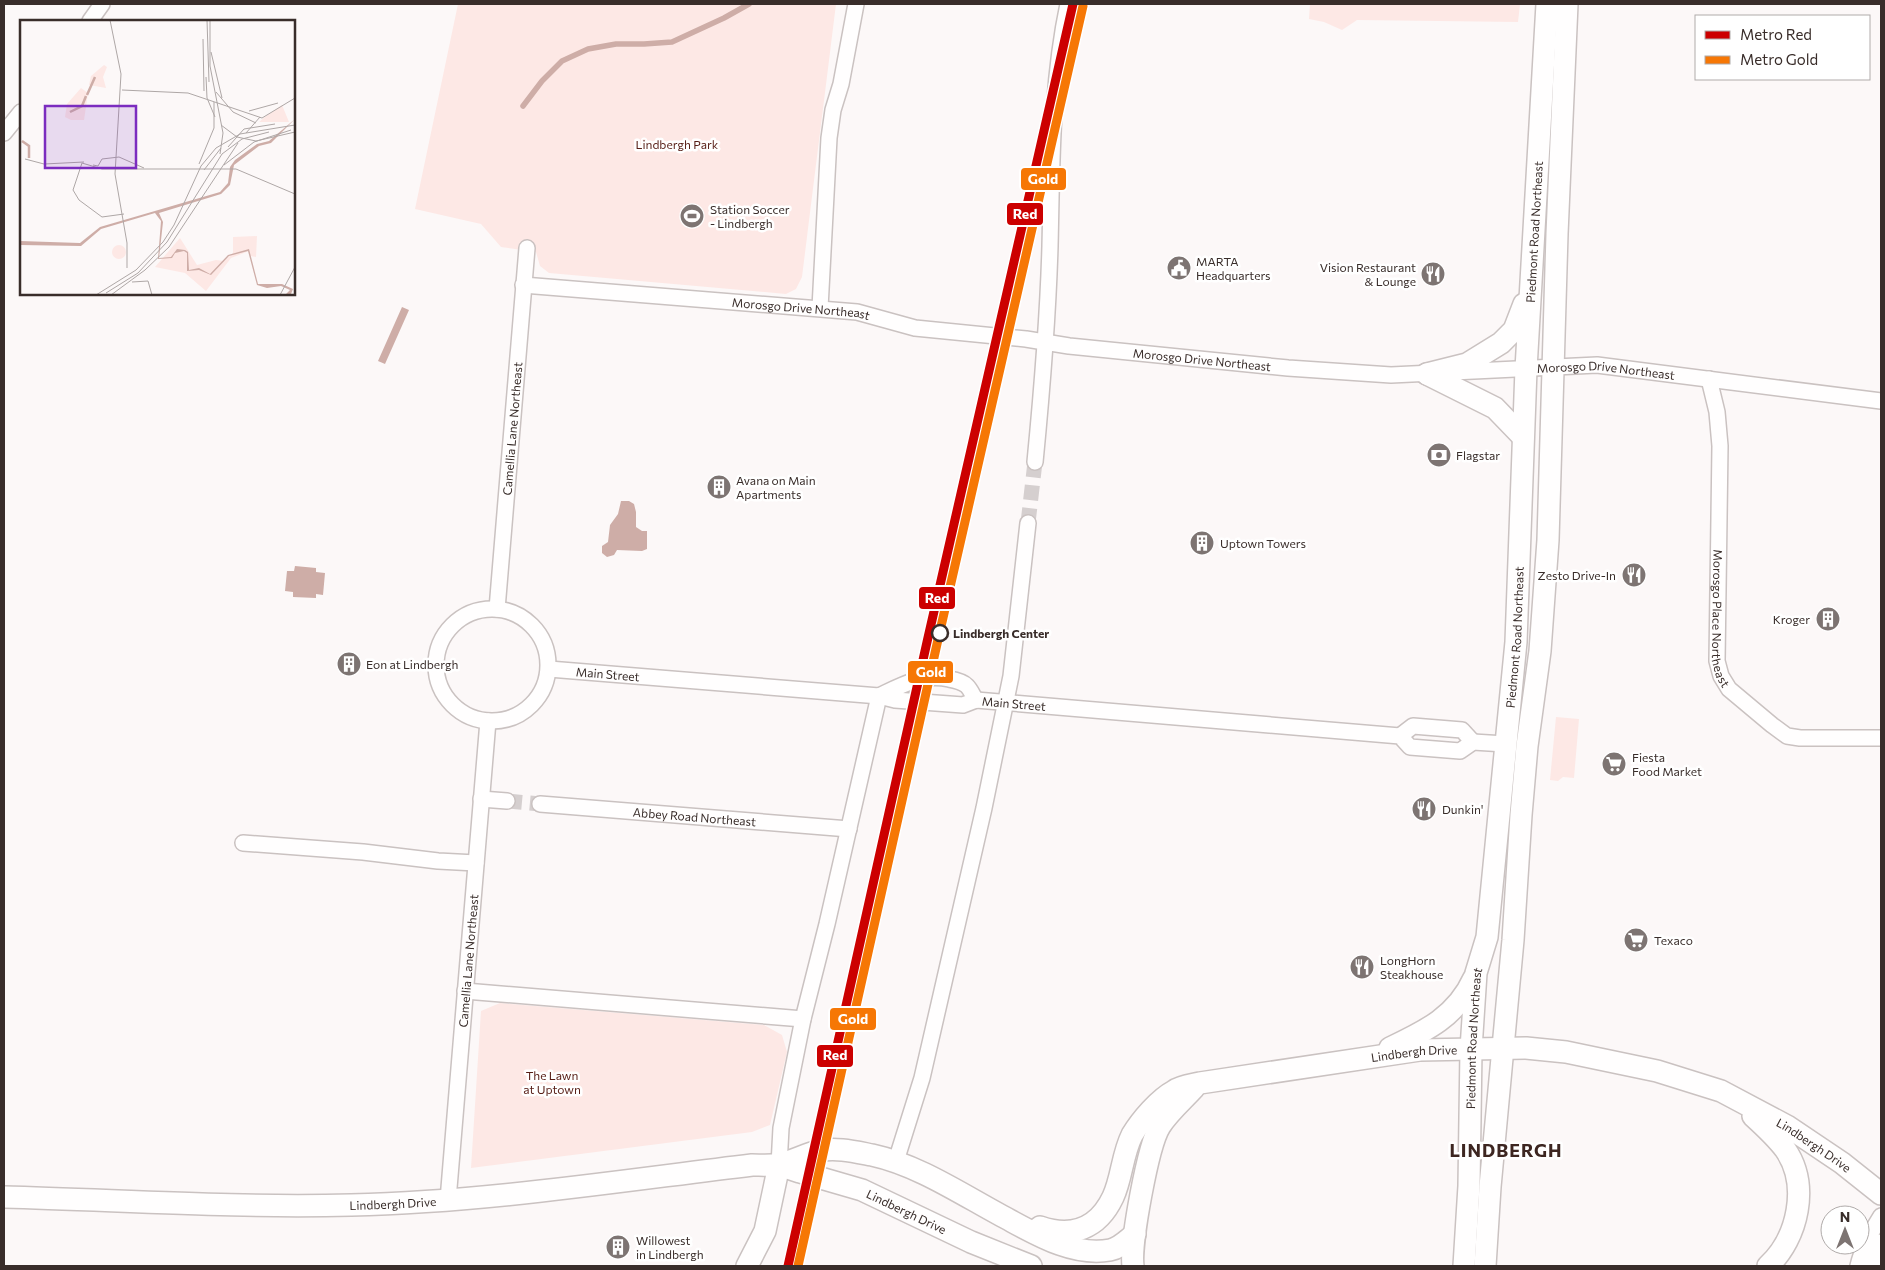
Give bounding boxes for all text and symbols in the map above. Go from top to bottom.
legend [1695,15,1870,80]
inset map [20,20,295,295]
text: Metro Red [1740,25,1812,43]
text: Metro Gold [1740,50,1818,68]
park label: Lindbergh Park [636,137,719,151]
street label: Piedmont Road Northeast [1523,161,1545,303]
line badge: Gold [1020,167,1067,191]
text: Gold [1028,170,1058,187]
place label: Station Soccer - Lindbergh [710,202,790,230]
line badge: Red [1006,202,1044,226]
sports icon: Station Soccer - Lindbergh [679,203,705,229]
text: Red [1013,205,1037,222]
place label: MARTA Headquarters [1196,254,1271,282]
public building icon: MARTA Headquarters [1166,255,1192,281]
place label: Vision Restaurant & Lounge [1320,260,1416,288]
restaurant icon: Vision Restaurant & Lounge [1420,261,1446,287]
street label: Morosgo Drive Northeast [731,295,872,322]
street label: Morosgo Drive Northeast [1132,345,1272,373]
street label: Morosgo Drive Northeast [1536,358,1676,382]
street label: Camellia Lane Northeast [499,361,525,496]
bank icon: Flagstar [1426,442,1452,468]
place label: Flagstar [1456,448,1500,462]
place label: Avana on Main Apartments [736,473,816,501]
building icon: Avana on Main Apartments [706,474,732,500]
building icon: Uptown Towers [1189,530,1215,556]
place label: Uptown Towers [1220,536,1306,550]
street label: Morosgo Place Northeast [1710,549,1733,690]
restaurant icon: Zesto Drive-In [1621,562,1647,588]
street label: Piedmont Road Northeast [1503,566,1526,709]
place label: Zesto Drive-In [1538,568,1616,582]
line badge: Red [918,586,956,610]
text: Red [925,589,949,606]
building icon: Kroger [1815,606,1841,632]
place label: Kroger [1773,612,1810,626]
marker: Lindbergh Center [931,624,949,642]
place label: Lindbergh Center [953,626,1049,640]
building icon: Eon at Lindbergh [336,651,362,677]
place label: Eon at Lindbergh [366,657,458,671]
line badge: Gold [907,660,954,684]
text: Gold [916,663,946,680]
street label: Main Street [575,664,640,683]
street label: Main Street [981,694,1046,713]
place label: Fiesta Food Market [1632,750,1702,778]
supermarket icon: Fiesta Food Market [1601,751,1627,777]
restaurant icon: Dunkin' [1411,796,1437,822]
place label: Dunkin' [1442,802,1483,816]
street label: Abbey Road Northeast [632,805,757,828]
street label: Camellia Lane Northeast [455,894,481,1028]
supermarket icon: Texaco [1623,927,1649,953]
place label: Texaco [1654,933,1693,947]
place label: LongHorn Steakhouse [1380,953,1443,981]
restaurant icon: LongHorn Steakhouse [1349,954,1375,980]
street label: Piedmont Road Northeast [1463,966,1484,1109]
line badge: Gold [829,1007,877,1031]
text: Gold [838,1010,868,1027]
street label: Lindbergh Drive [1370,1042,1457,1064]
line badge: Red [816,1044,854,1068]
text: Red [823,1046,847,1063]
park label: The Lawn at Uptown [523,1068,581,1096]
street label: Lindbergh Drive [1774,1115,1854,1175]
district label: LINDBERGH [1449,1139,1563,1161]
street label: Lindbergh Drive [864,1186,949,1236]
street label: Lindbergh Drive [349,1194,437,1212]
north arrow [1820,1205,1870,1255]
text: N [1840,1208,1850,1225]
place label: Willowest in Lindbergh [636,1233,704,1261]
building icon: Willowest in Lindbergh [605,1234,631,1260]

